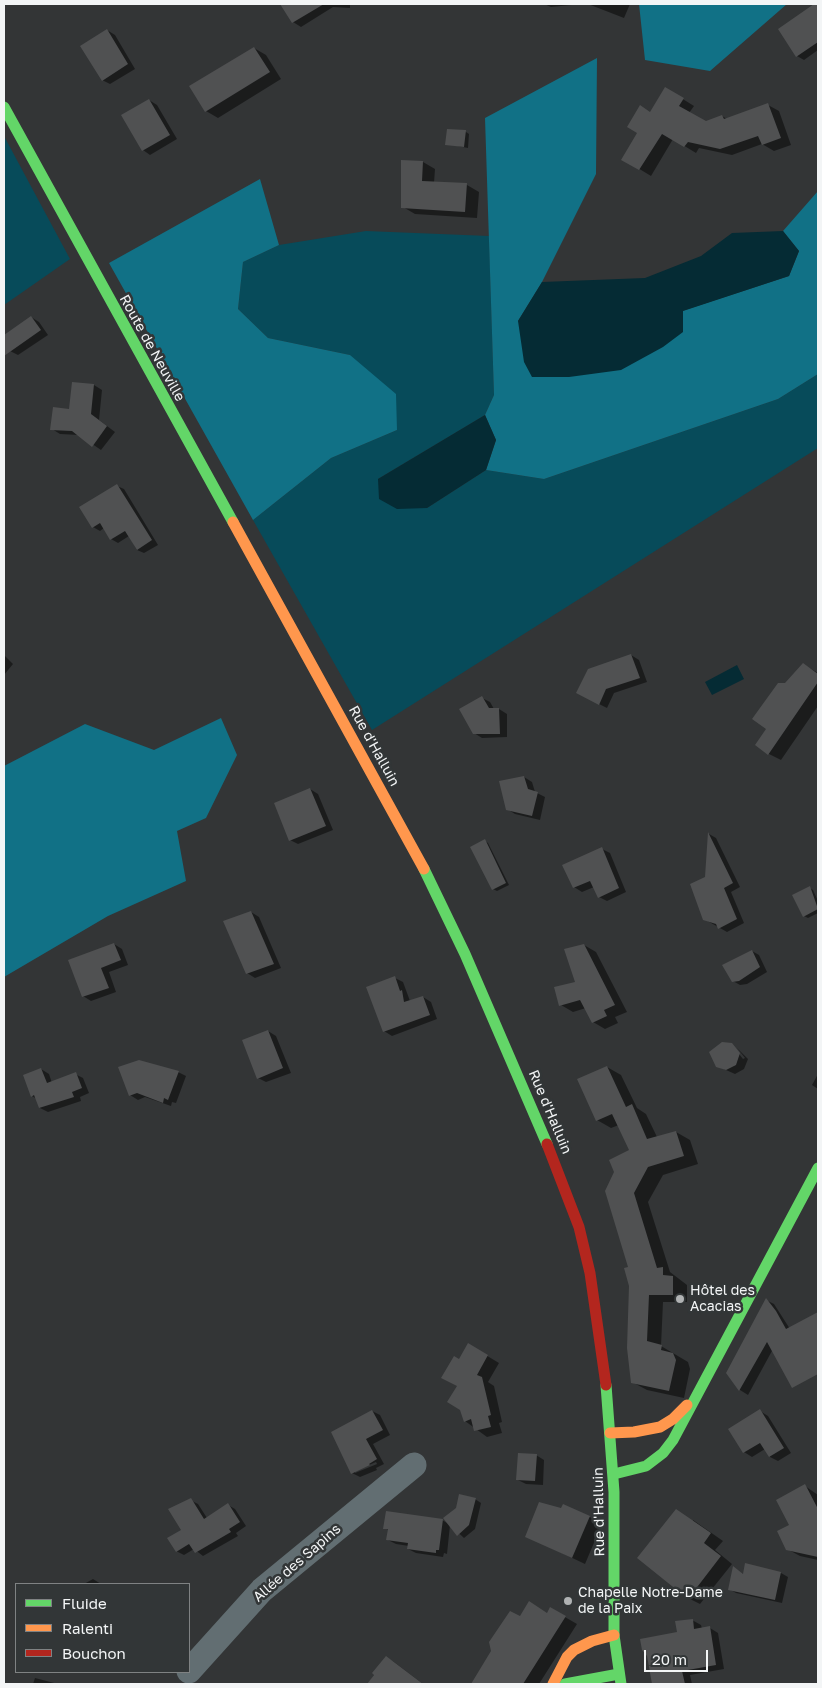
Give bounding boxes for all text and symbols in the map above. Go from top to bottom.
street label: Route de Neuville [116,292,188,404]
street label: Rue d'Halluin [345,703,403,789]
street label: Rue d'Halluin [525,1068,575,1156]
place label: Hôtel des Acacias [690,1283,755,1315]
marker: Hôtel des Acacias [674,1293,686,1305]
street label: Rue d'Halluin [590,1467,608,1557]
street label: Allée des Sapins [250,1520,344,1606]
legend [15,1583,190,1673]
place label: Chapelle Notre-Dame de la Paix [578,1585,723,1618]
text: Fluide [62,1594,107,1612]
marker: Chapelle Notre-Dame de la Paix [562,1595,574,1607]
text: Ralenti [62,1619,113,1637]
scale bar [647,1640,711,1672]
text: Bouchon [62,1644,126,1662]
text: 20 m [652,1650,687,1668]

